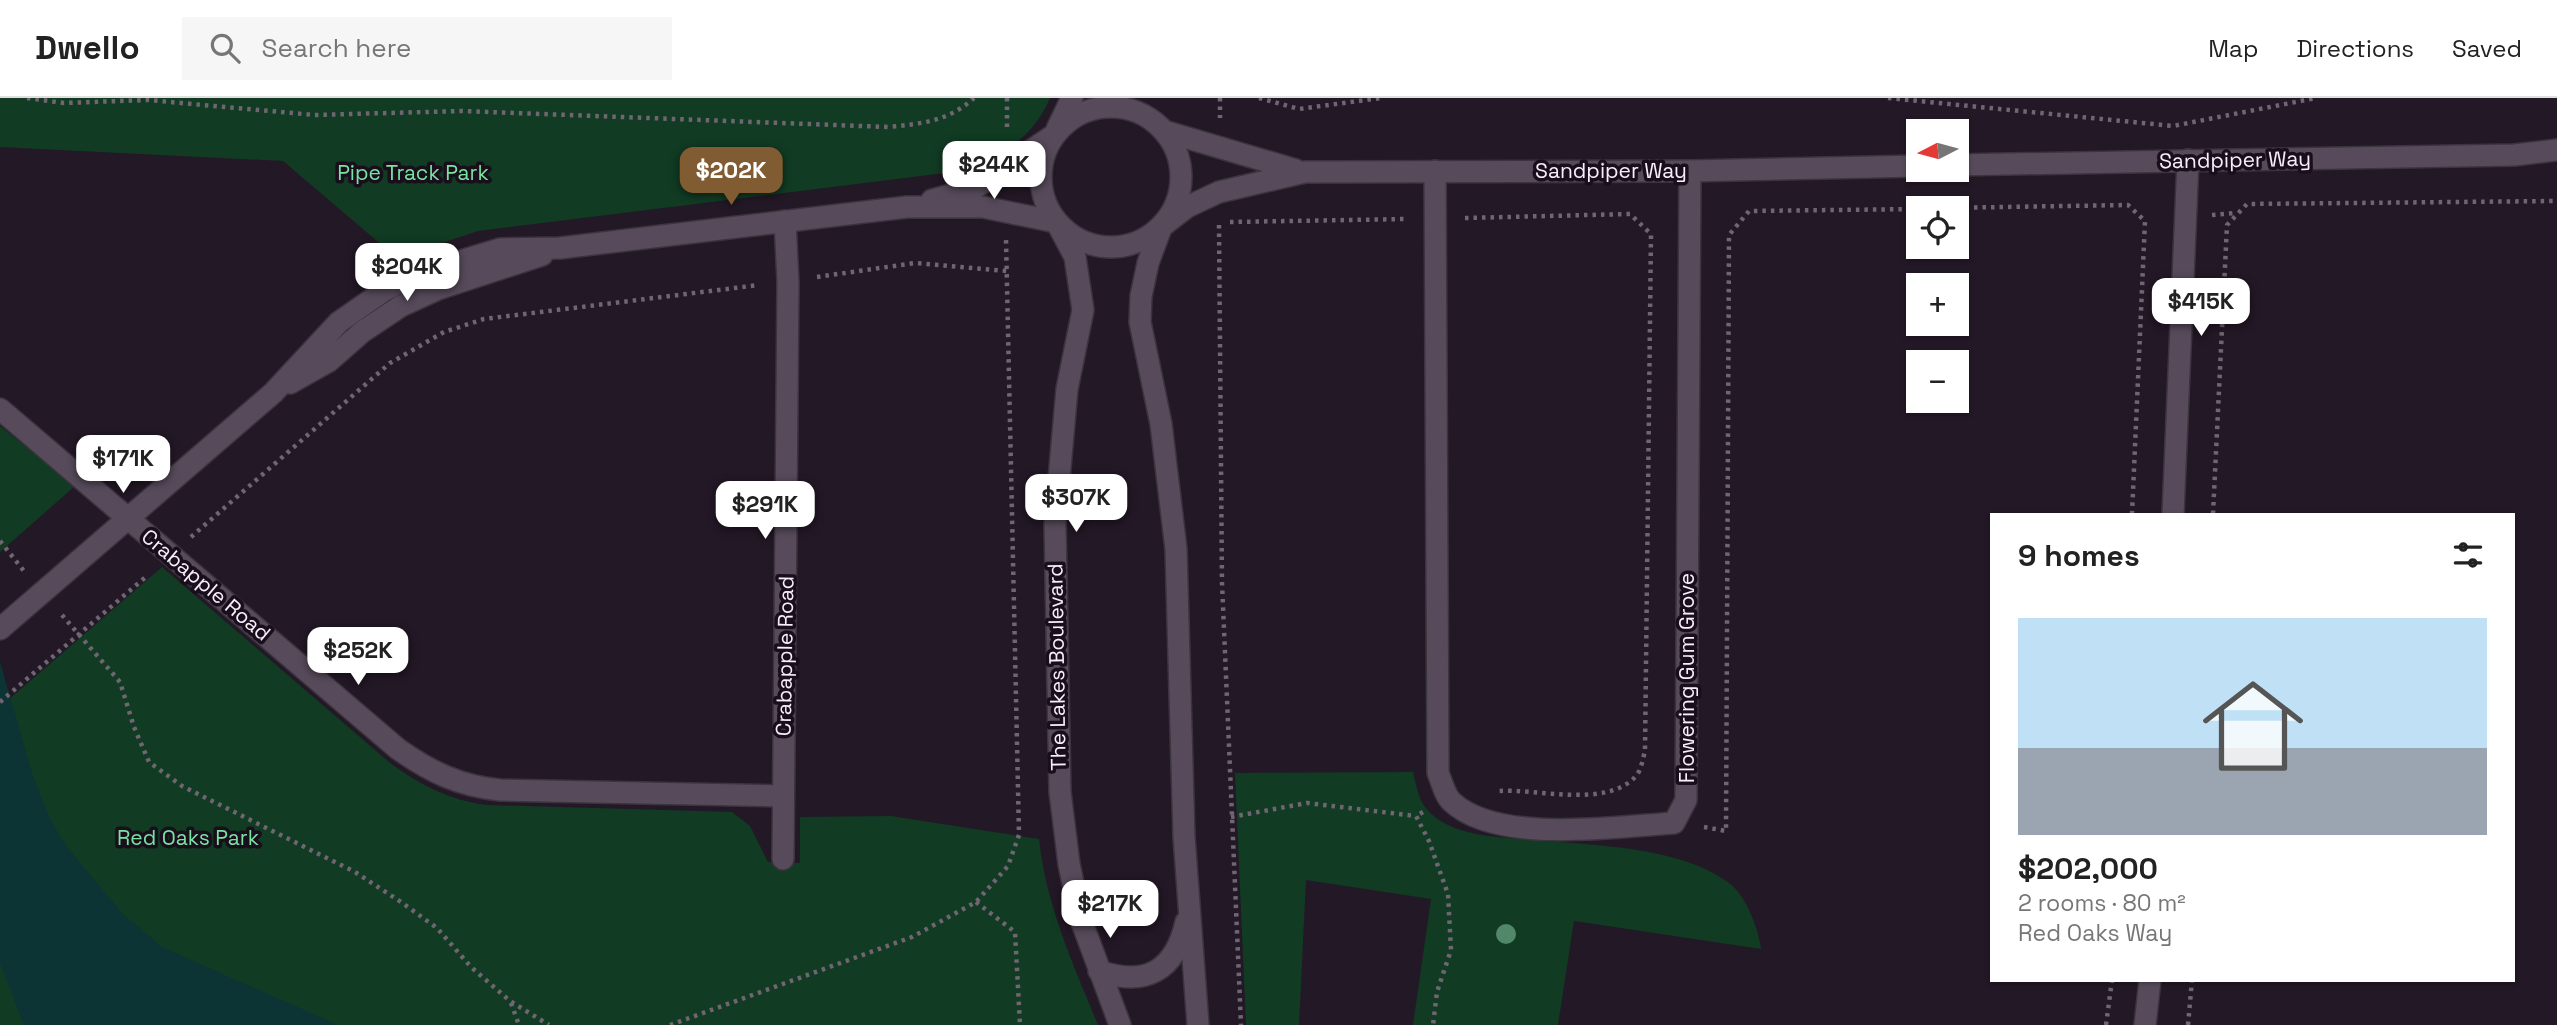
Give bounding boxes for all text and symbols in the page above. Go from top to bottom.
search box [182,17,672,80]
text: Dwello [35,27,140,69]
icon: search [206,29,244,67]
text: Search here [262,31,411,65]
text: Map [2208,33,2258,64]
text: Directions [2296,33,2414,64]
text: Saved [2452,33,2522,64]
north arrow [1906,119,1969,182]
map controls [1906,119,1969,413]
pin: $244K [945,141,1043,201]
street label: Sandpiper Way [2159,145,2311,174]
pin: $202K [682,148,780,207]
text: $244K [959,149,1029,179]
text: $202K [696,155,766,185]
street label: Sandpiper Way [1535,157,1687,184]
park label: Pipe Track Park [337,159,489,186]
button: locate [1906,196,1969,259]
pin: $204K [358,244,456,303]
text: $204K [371,251,443,281]
button: + [1906,273,1969,336]
pin: $415K [2152,278,2250,338]
text: $415K [2168,286,2234,316]
button: − [1906,350,1969,413]
pin: $171K [74,436,172,495]
text: $171K [92,443,154,473]
pin: $307K [1027,474,1125,534]
pin: $291K [716,482,814,541]
text: $307K [1041,482,1111,512]
text: $291K [732,489,798,519]
street label: Crabapple Road [136,523,276,646]
text: 9 homes [2018,536,2140,575]
icon: filters [2449,536,2487,574]
street label: The Lakes Boulevard [1041,563,1072,771]
street label: Flowering Gum Grove [1673,573,1700,783]
street label: Crabapple Road [770,576,799,736]
pin: $252K [309,628,407,687]
text: $252K [323,635,393,665]
icon: home [2190,663,2316,789]
park label: Red Oaks Park [117,824,259,851]
text: $202,000 [2018,849,2158,888]
pin: $217K [1061,880,1159,940]
text: $217K [1077,888,1143,918]
text: 2 rooms · 80 m² [2018,888,2186,918]
text: Red Oaks Way [2018,918,2172,948]

